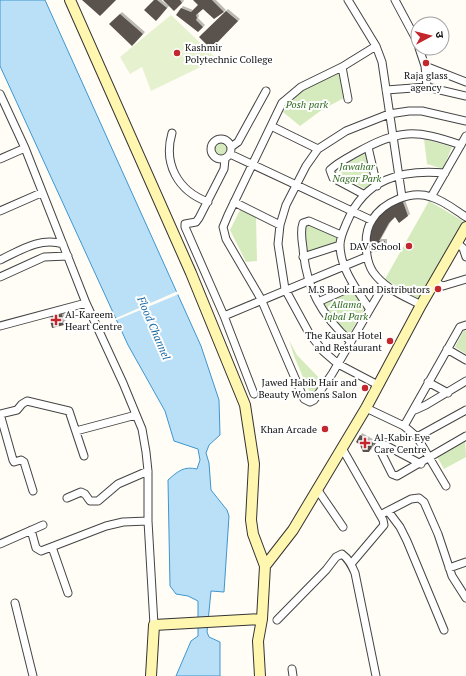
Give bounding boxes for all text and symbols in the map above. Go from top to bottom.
north arrow [410,16,450,56]
text: उ [433,31,447,39]
place label: Kashmir Polytechnic College [185,41,273,66]
marker: Kashmir Polytechnic College [172,48,182,58]
marker: Raja glass agency [421,58,431,68]
place label: Raja glass agency [404,69,448,94]
park label: Posh park [285,98,328,111]
park label: Jawahar Nagar Park [332,160,382,185]
place label: DAV School [350,240,401,253]
marker: DAV School [404,241,414,251]
place label: M.S Book Land Distributors [308,283,430,296]
marker: M.S Book Land Distributors [433,284,443,294]
water label: Flood Channel [134,293,174,362]
park label: Allama Iqbal Park [323,298,368,323]
place label: Al-Kareem Heart Centre [65,308,122,333]
marker: Al-Kareem Heart Centre [50,314,62,326]
place label: The Kausar Hotel and Restaurant [305,329,382,354]
marker: The Kausar Hotel and Restaurant [385,336,395,346]
place label: Jawed Habib Hair and Beauty Womens Salon [258,376,357,401]
marker: Jawed Habib Hair and Beauty Womens Salon [360,383,370,393]
place label: Khan Arcade [260,423,317,436]
marker: Khan Arcade [320,424,330,434]
place label: Al-Kabir Eye Care Centre [374,431,430,456]
marker: Al-Kabir Eye Care Centre [359,437,371,449]

